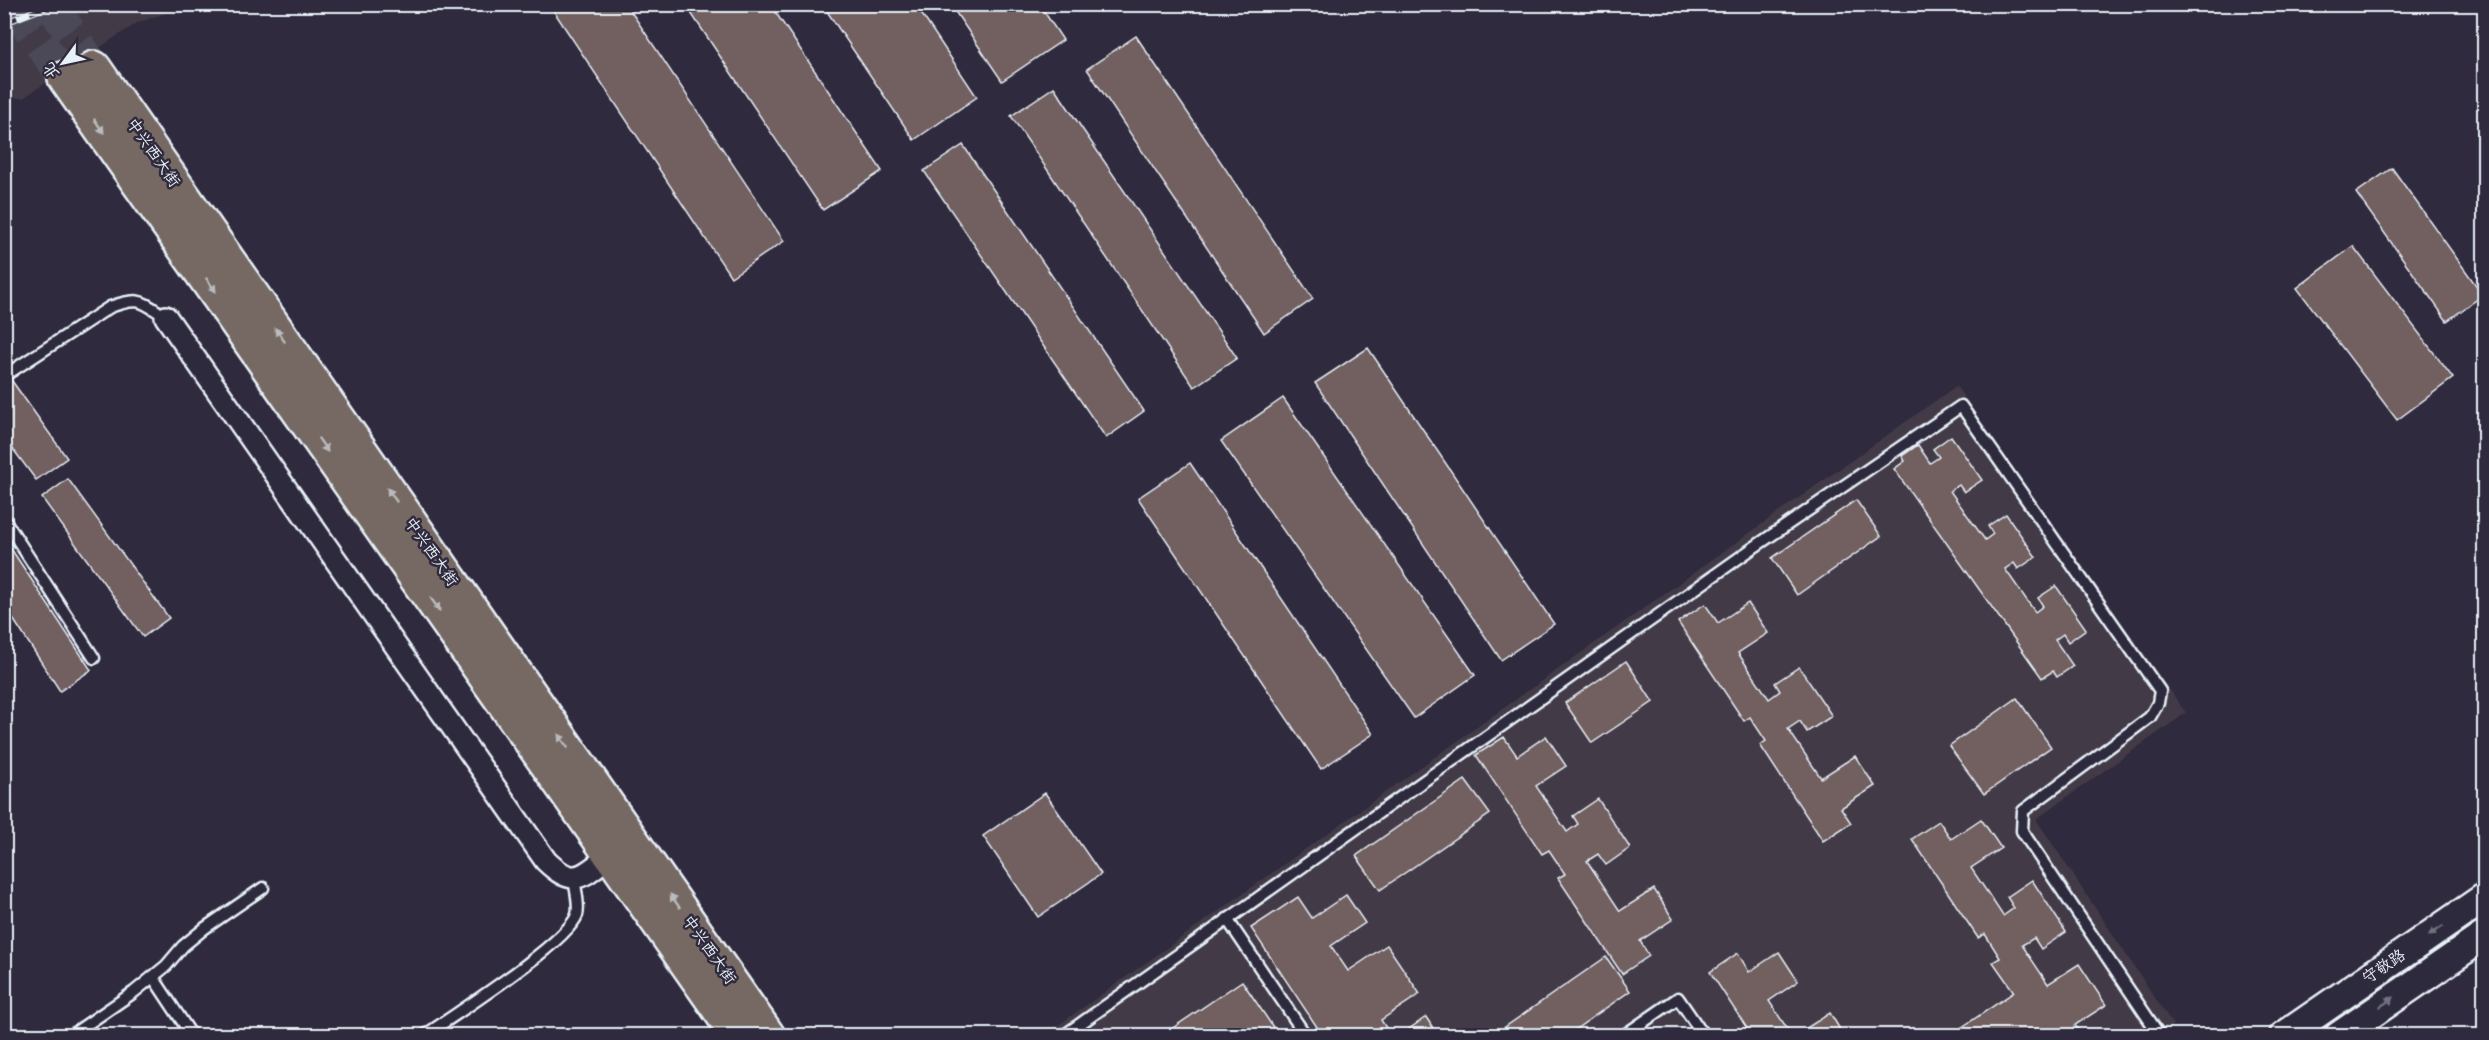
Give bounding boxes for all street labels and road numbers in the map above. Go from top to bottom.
street label: 中兴西大街 [120,113,186,193]
street label: 中兴西大街 [398,512,464,592]
street label: 中兴西大街 [676,910,742,990]
street label: 守敬路 [2357,943,2411,991]

